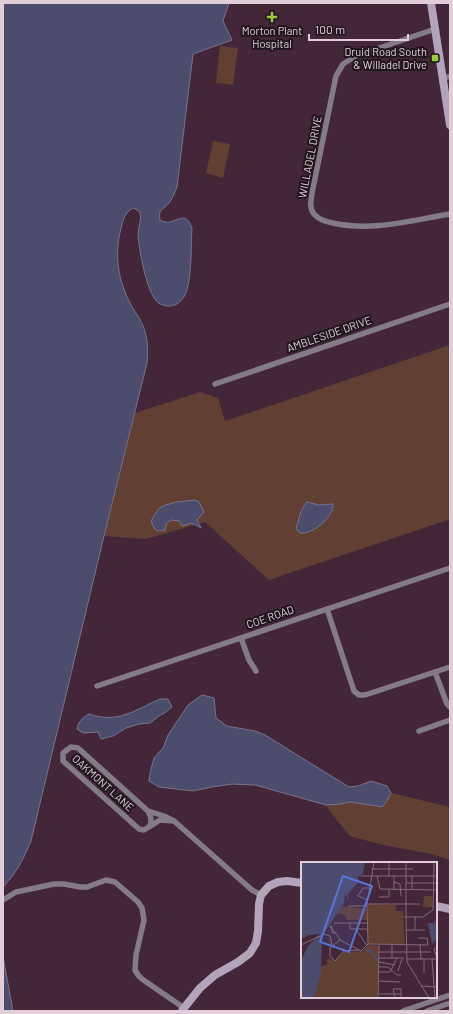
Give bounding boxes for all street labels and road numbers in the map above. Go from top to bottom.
street label: WILLADEL DRIVE [295,114,324,199]
street label: AMBLESIDE DRIVE [285,313,373,354]
street label: COE ROAD [244,602,295,631]
street label: OAKMONT LANE [70,752,137,814]

